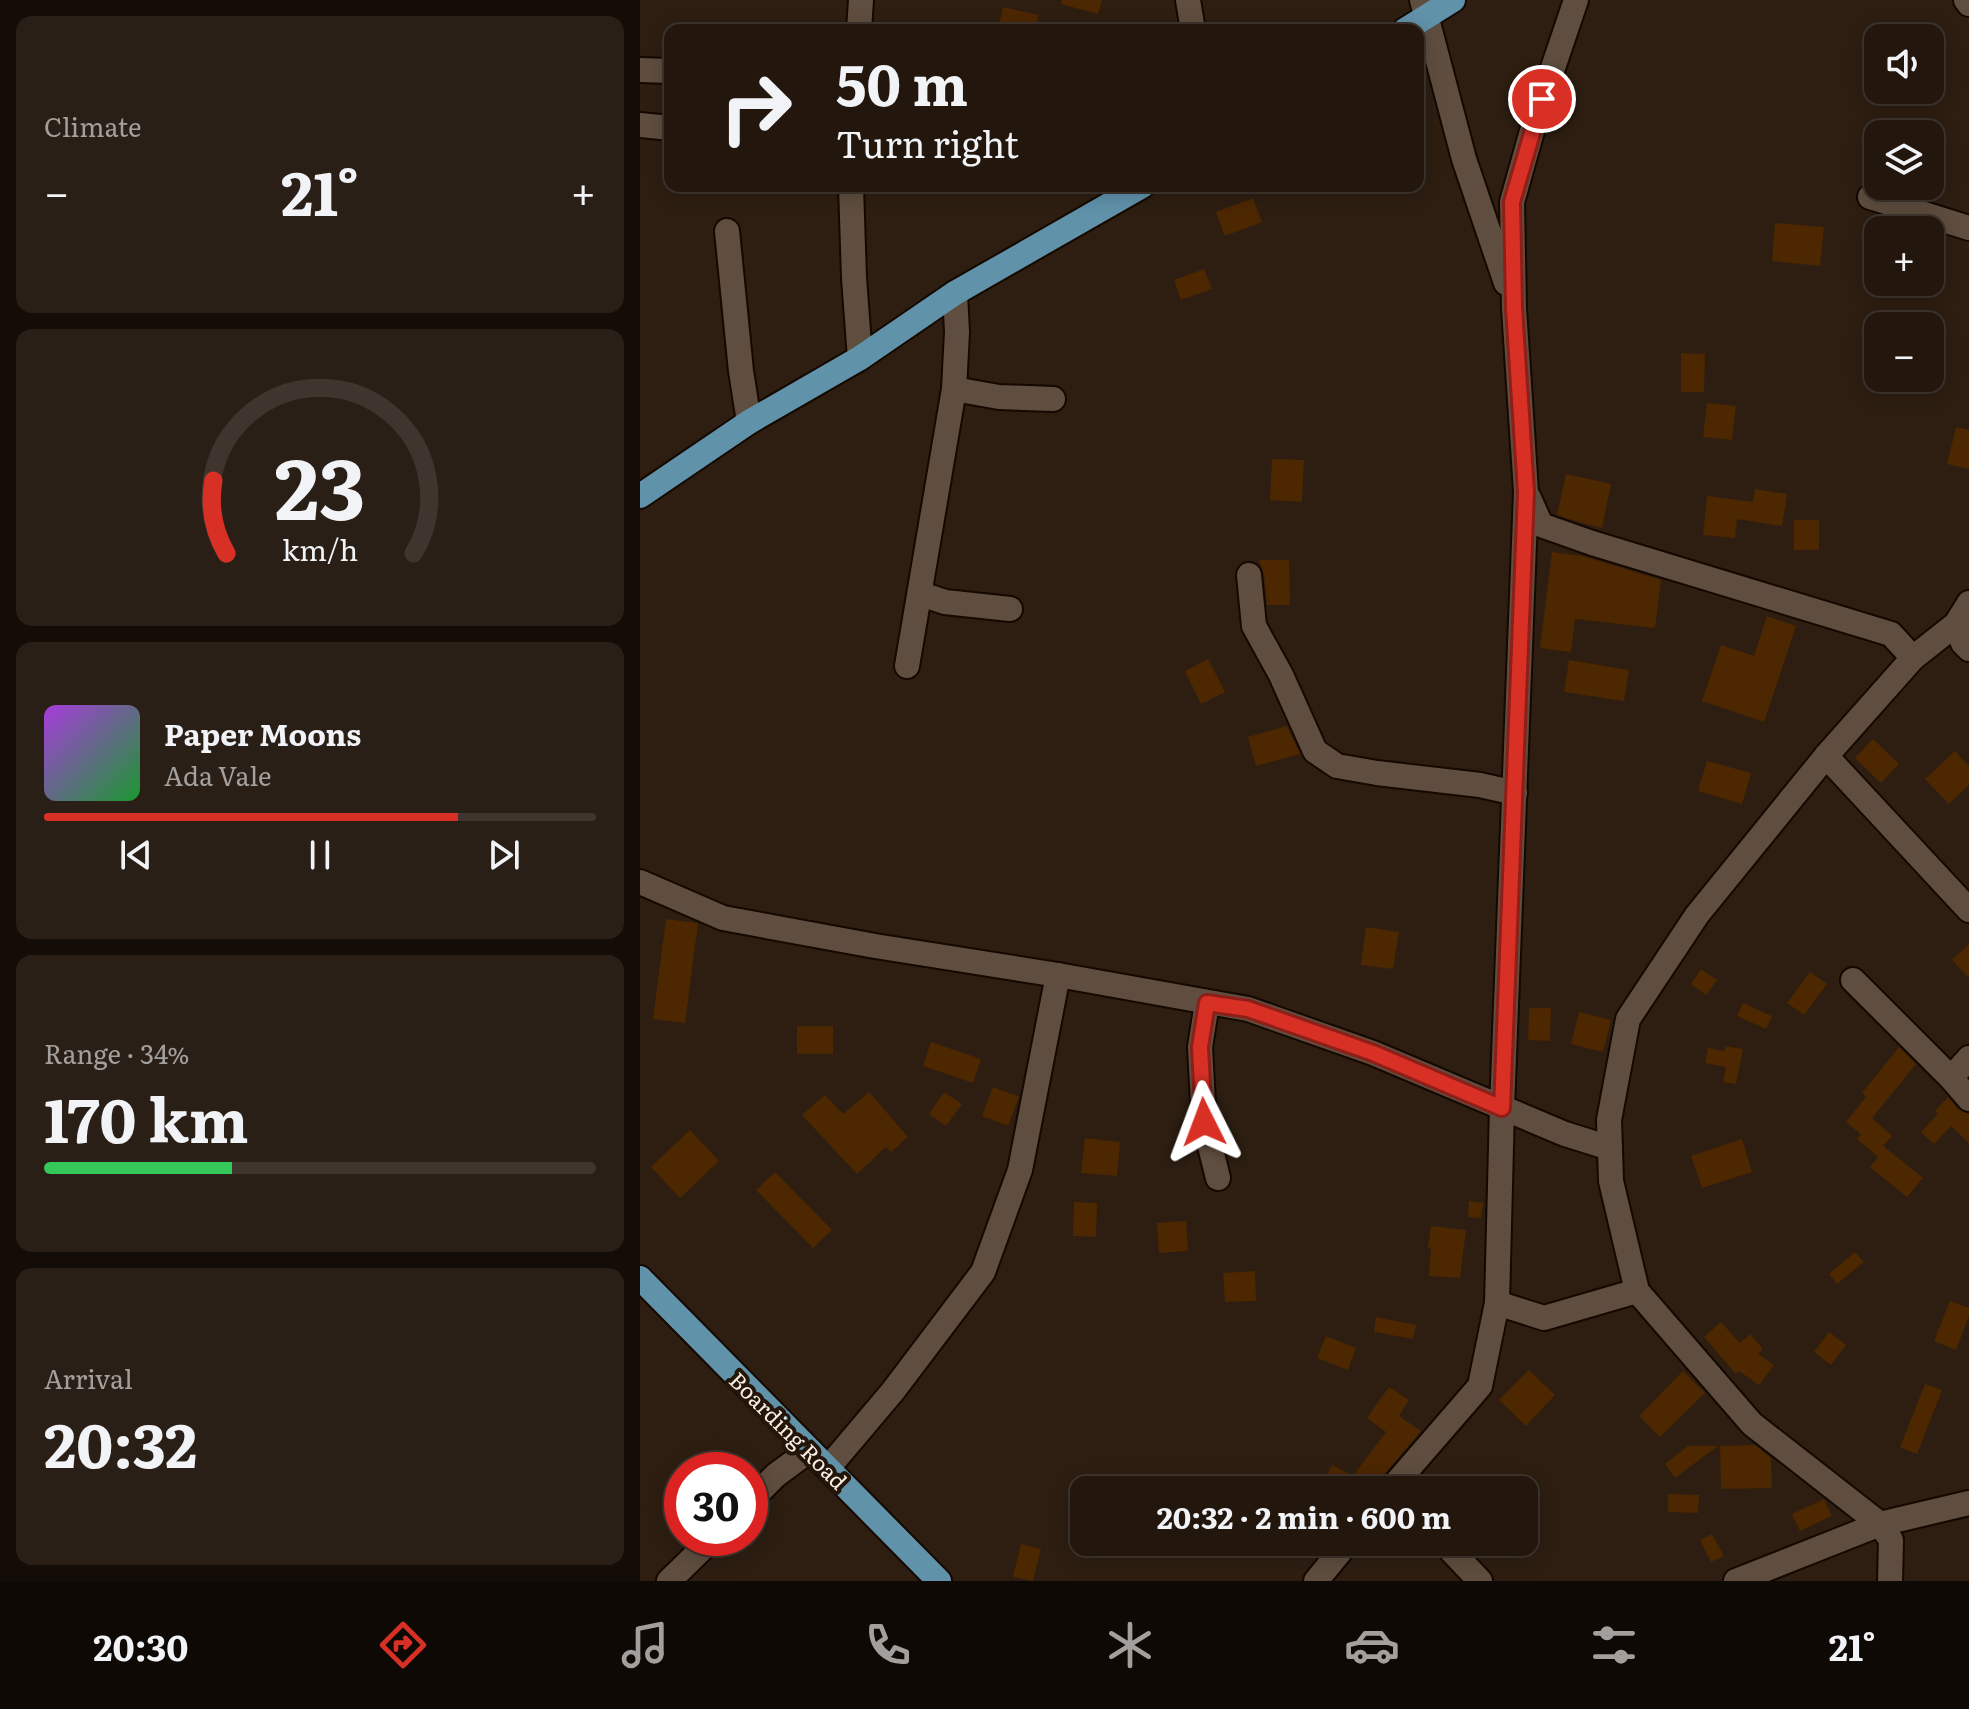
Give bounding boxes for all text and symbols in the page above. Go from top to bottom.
map controls [1864,24,1944,392]
button: sound [1864,24,1944,104]
text: 50 m [836,40,968,123]
icon: right [704,56,808,160]
pin [1508,65,1576,133]
icon: arrive [1520,77,1564,121]
text: Climate [44,106,142,145]
text: Turn right [836,116,1019,169]
button: layers [1864,120,1944,200]
text: 21° [281,145,359,234]
text: − [44,157,70,223]
text: + [570,157,596,223]
button: + [1864,216,1944,296]
button: − [1864,312,1944,392]
text: 23 [274,421,366,545]
text: km/h [282,527,358,570]
text: Paper Moons [164,711,361,755]
text: Ada Vale [164,755,271,794]
icon: previous [114,833,158,877]
icon: pause [298,833,342,877]
icon: next [482,833,526,877]
text: Range · 34% [44,1033,189,1072]
text: 170 km [44,1072,249,1161]
position arrow [1162,1080,1246,1164]
text: Arrival [44,1358,133,1397]
street label: Boarding Road [723,1364,855,1496]
text: 20:32 [44,1397,197,1486]
speed limit sign: 30 [664,1452,768,1556]
text: 20:32 · 2 min · 600 m [1157,1494,1451,1538]
icon: directions [375,1617,431,1673]
icon: music [617,1617,673,1673]
icon: phone [860,1617,916,1673]
icon: climate [1102,1617,1158,1673]
icon: car [1344,1617,1400,1673]
icon: filters [1586,1617,1642,1673]
text: 20:30 [93,1619,189,1672]
text: 21° [1829,1619,1876,1672]

